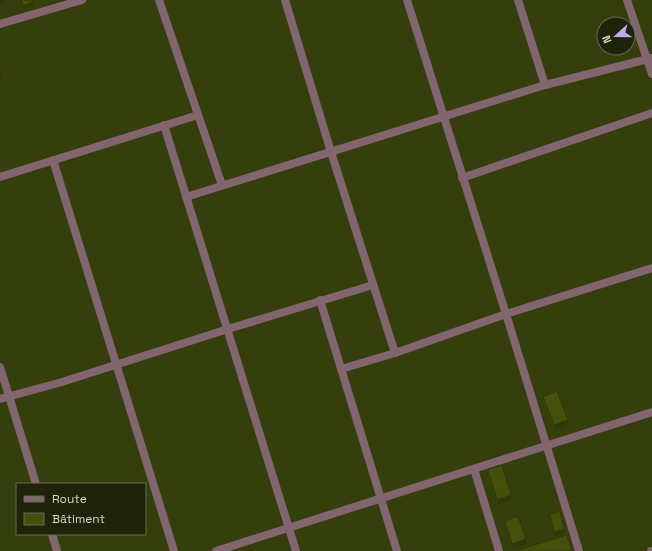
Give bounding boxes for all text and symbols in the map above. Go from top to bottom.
north arrow [596,16,636,56]
text: N [599,34,615,46]
legend [16,483,146,535]
text: Route [52,491,87,507]
text: Bâtiment [52,511,105,527]

